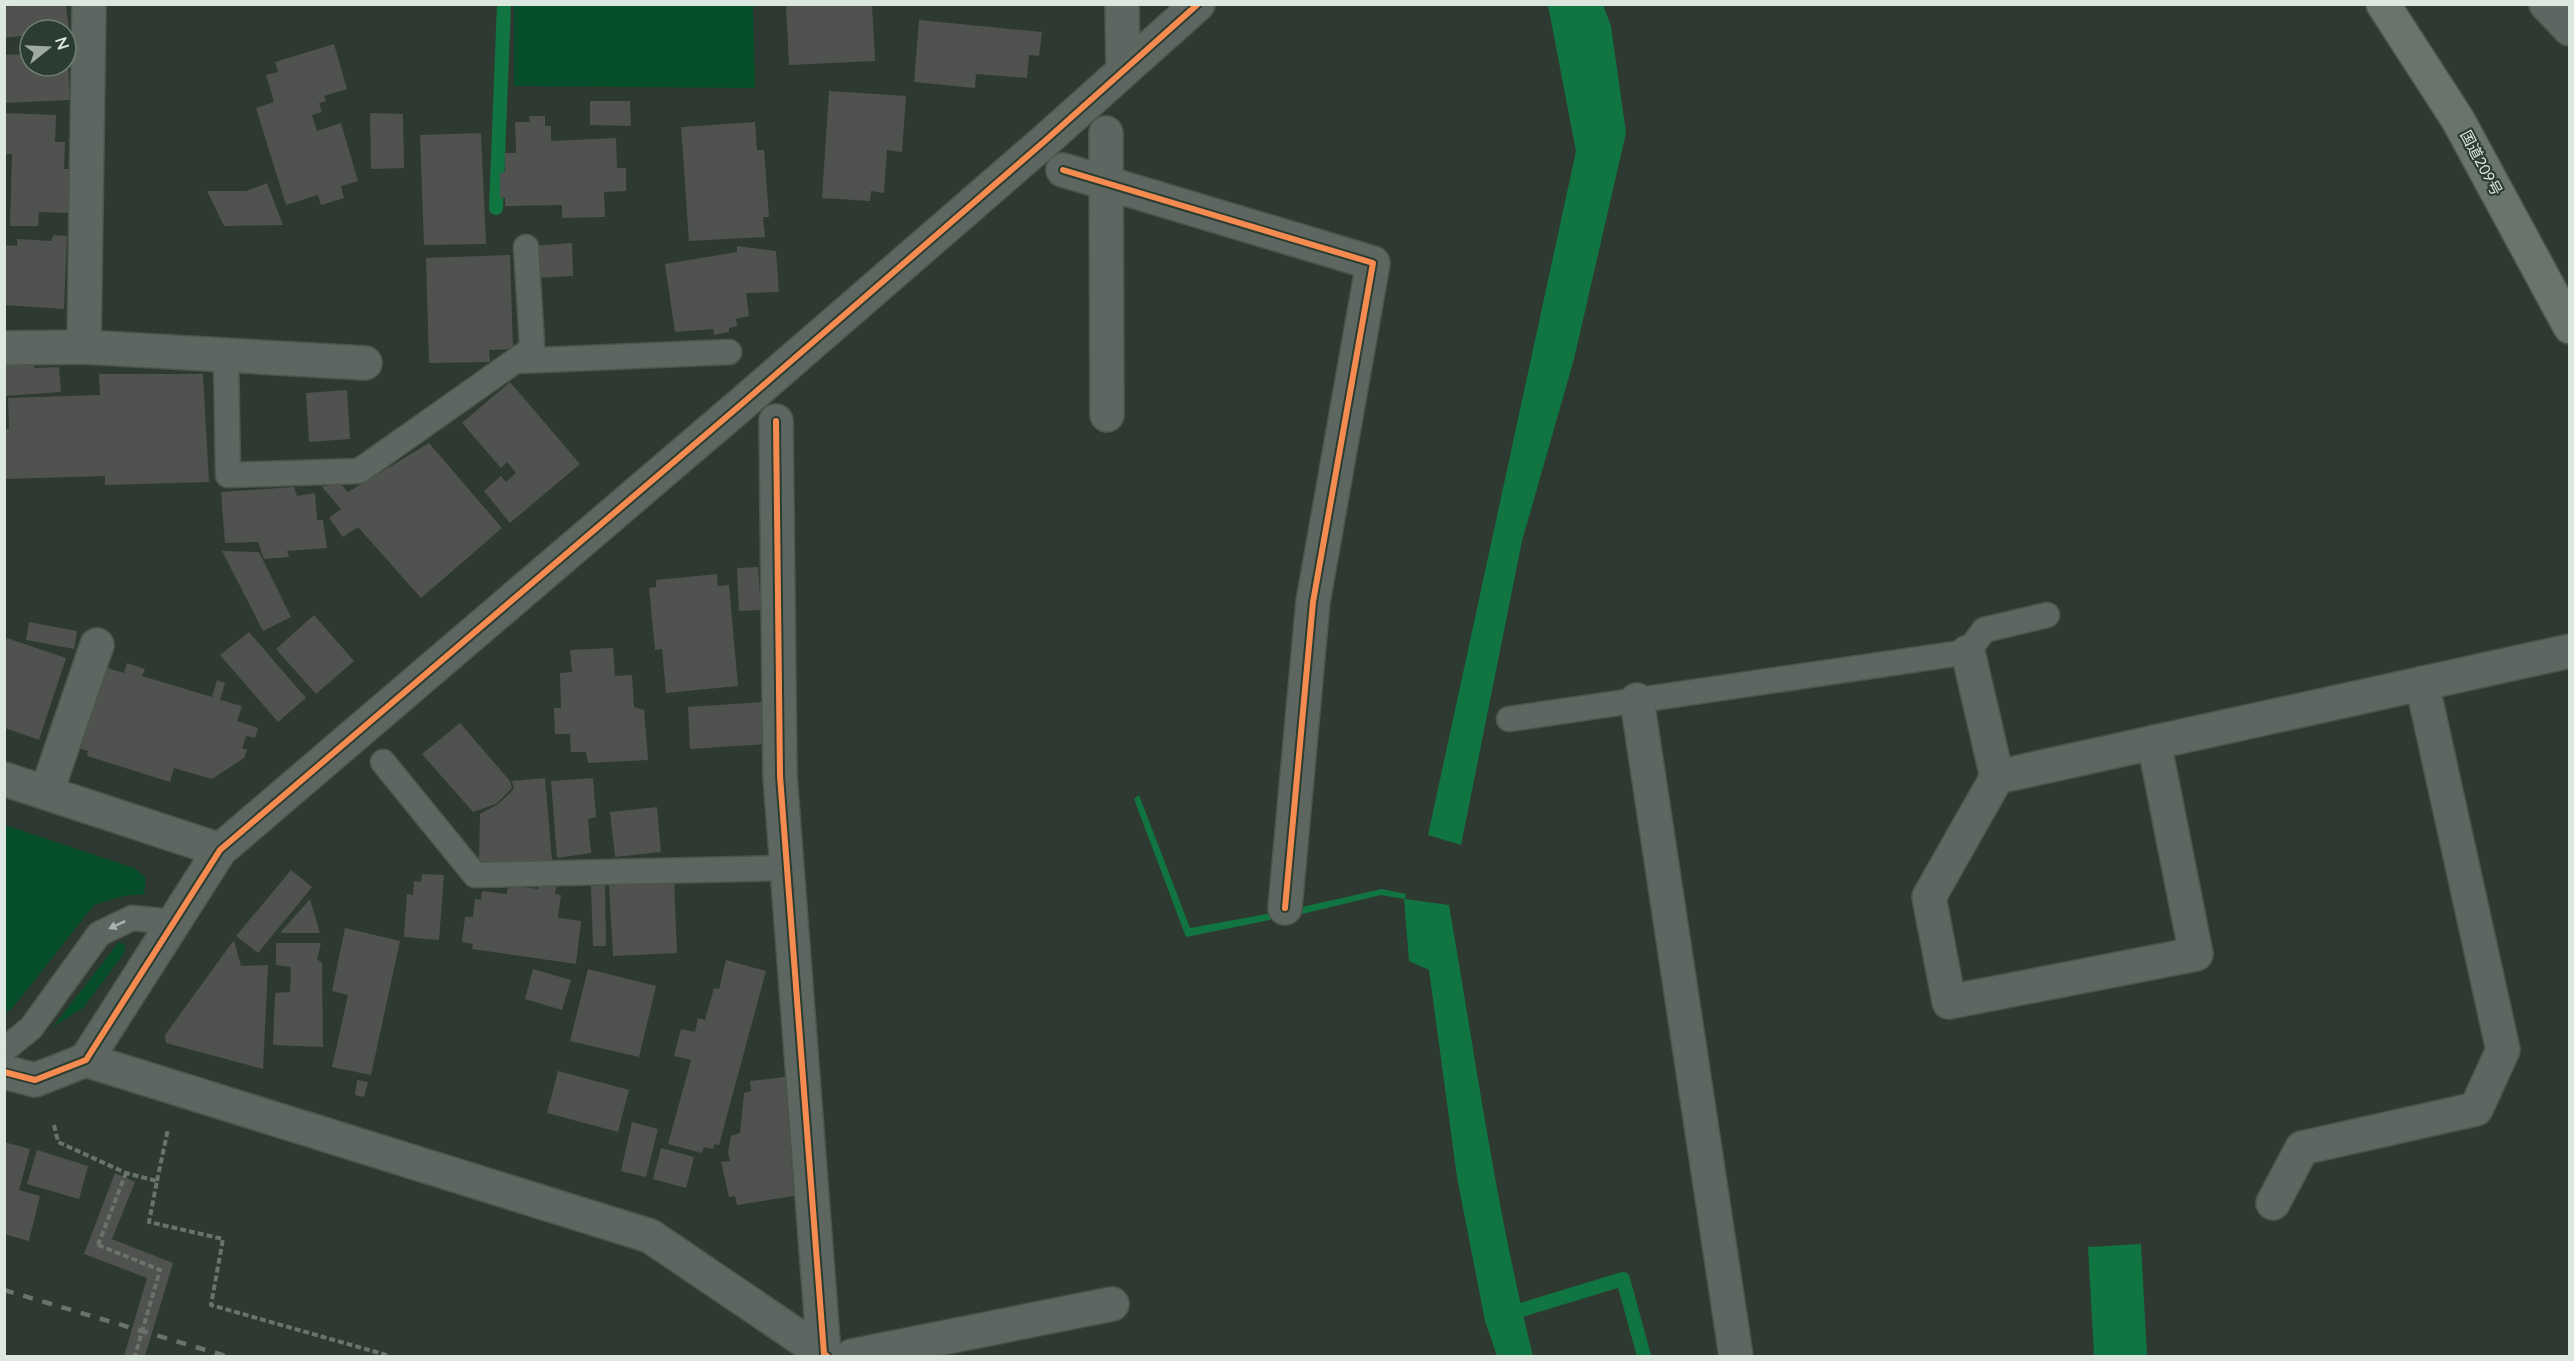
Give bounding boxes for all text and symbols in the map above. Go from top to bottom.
north arrow [18,18,78,78]
text: N [52,34,74,52]
street label: 国道209号 [2457,127,2507,198]
one-way arrow [109,921,126,930]

